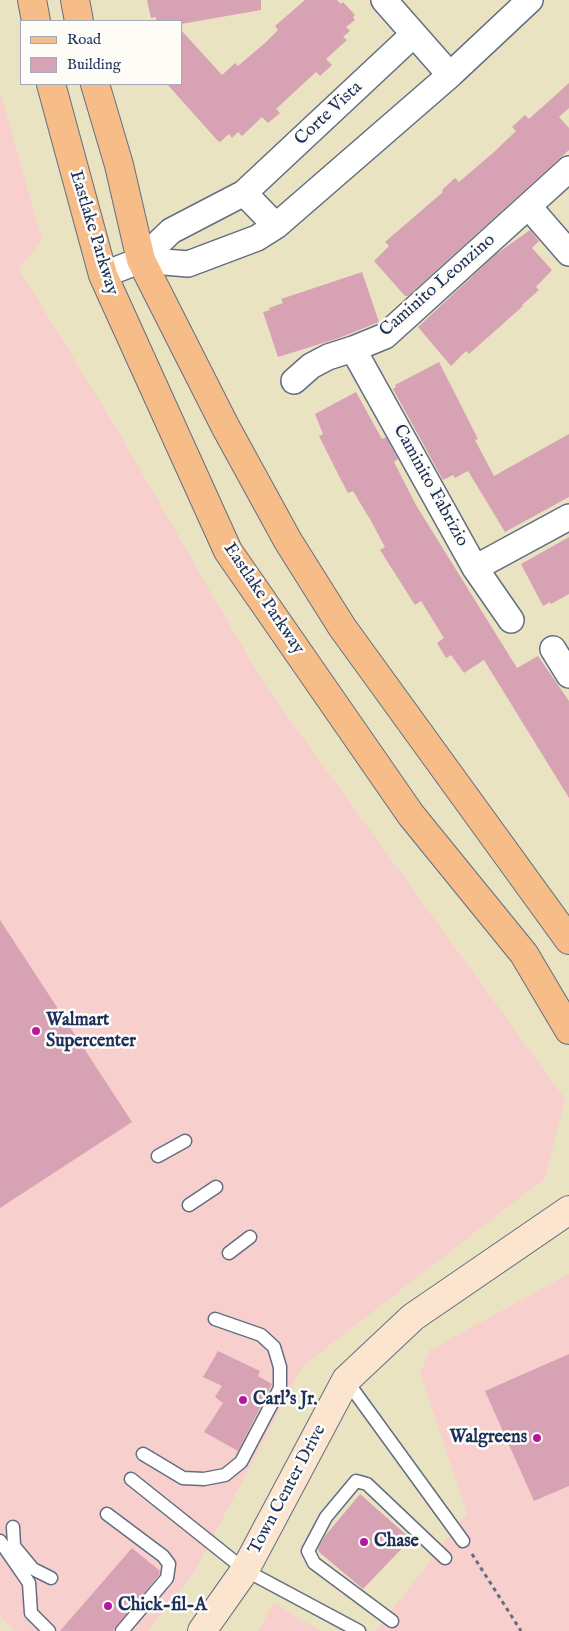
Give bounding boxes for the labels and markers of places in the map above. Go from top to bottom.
place label: Walmart Supercenter [46,1010,136,1052]
marker: Walmart Supercenter [30,1025,42,1037]
place label: Carl's Jr. [253,1389,317,1411]
marker: Carl's Jr. [237,1394,249,1406]
place label: Walgreens [449,1427,527,1449]
marker: Walgreens [531,1432,543,1444]
place label: Chase [374,1531,419,1553]
marker: Chase [358,1536,370,1548]
place label: Chick-fil-A [118,1595,207,1617]
marker: Chick-fil-A [102,1600,114,1612]

